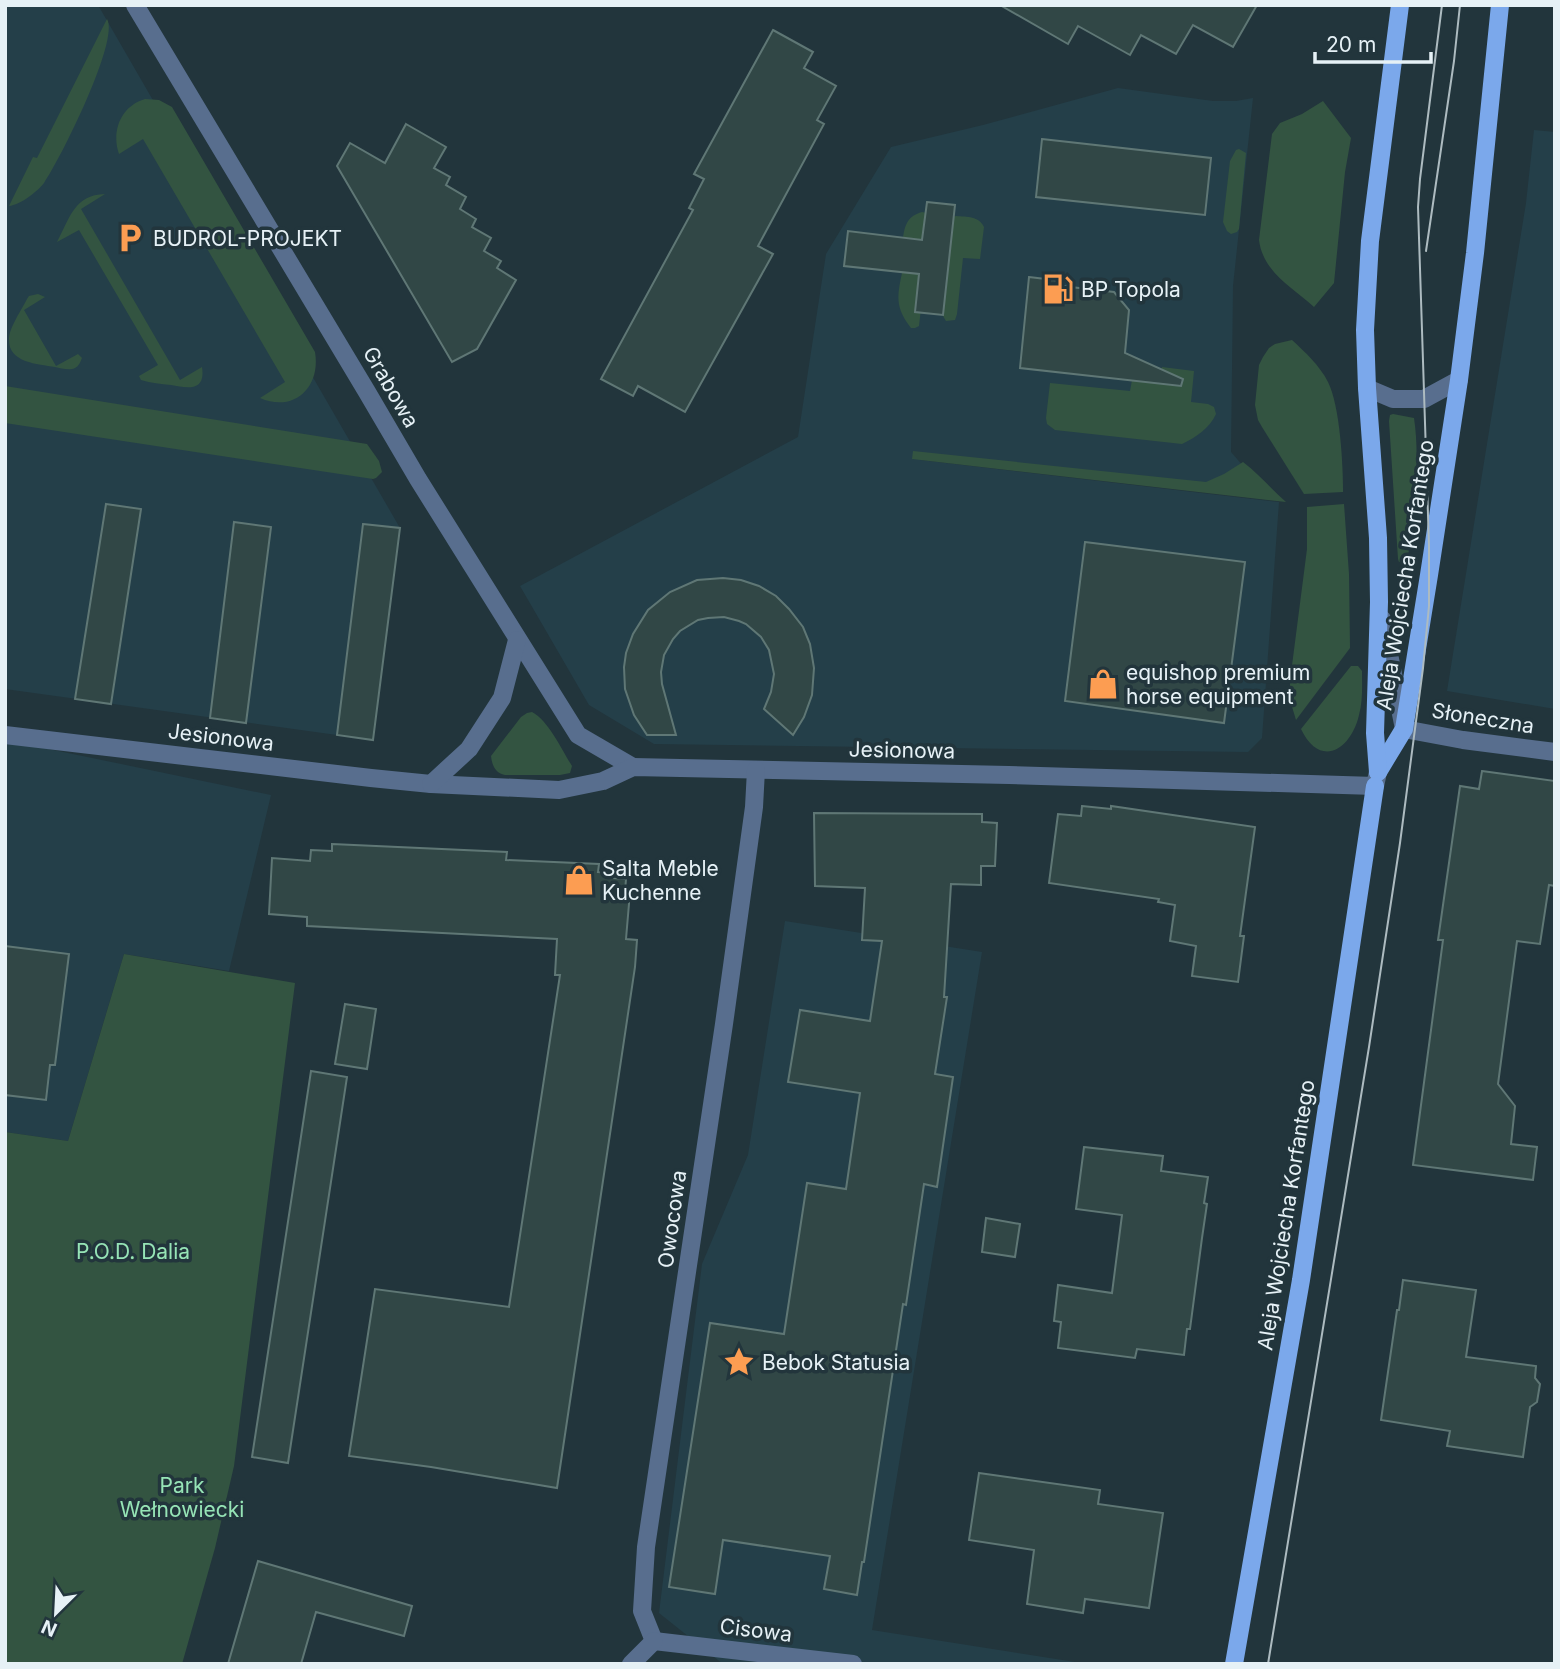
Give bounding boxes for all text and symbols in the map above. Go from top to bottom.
scale bar [1315,21,1430,65]
text: 20 m [1326,32,1376,57]
parking icon: BUDROL-PROJEKT [113,221,147,255]
place label: BUDROL-PROJEKT [153,226,342,251]
fuel station icon: BP Topola [1041,272,1075,306]
place label: BP Topola [1081,277,1181,302]
street label: Grabowa [358,342,424,432]
street label: Aleja Wojciecha Korfantego [1371,438,1439,712]
place label: equishop premium horse equipment [1126,660,1310,709]
shop icon: equishop premium horse equipment [1086,667,1120,701]
street label: Słoneczna [1430,698,1536,738]
street label: Jesionowa [167,718,275,756]
street label: Jesionowa [848,737,956,763]
place label: Salta Meble Kuchenne [602,856,719,905]
shop icon: Salta Meble Kuchenne [562,863,596,897]
street label: Aleja Wojciecha Korfantego [1252,1078,1320,1352]
street label: Owocowa [653,1168,691,1270]
park label: P.O.D. Dalia [76,1239,190,1264]
place icon: Bebok Statusia [722,1345,756,1379]
place label: Bebok Statusia [762,1350,910,1375]
park label: Park Wełnowiecki [120,1473,244,1522]
north arrow [21,1578,91,1648]
street label: Cisowa [718,1613,794,1647]
text: N [38,1615,61,1642]

